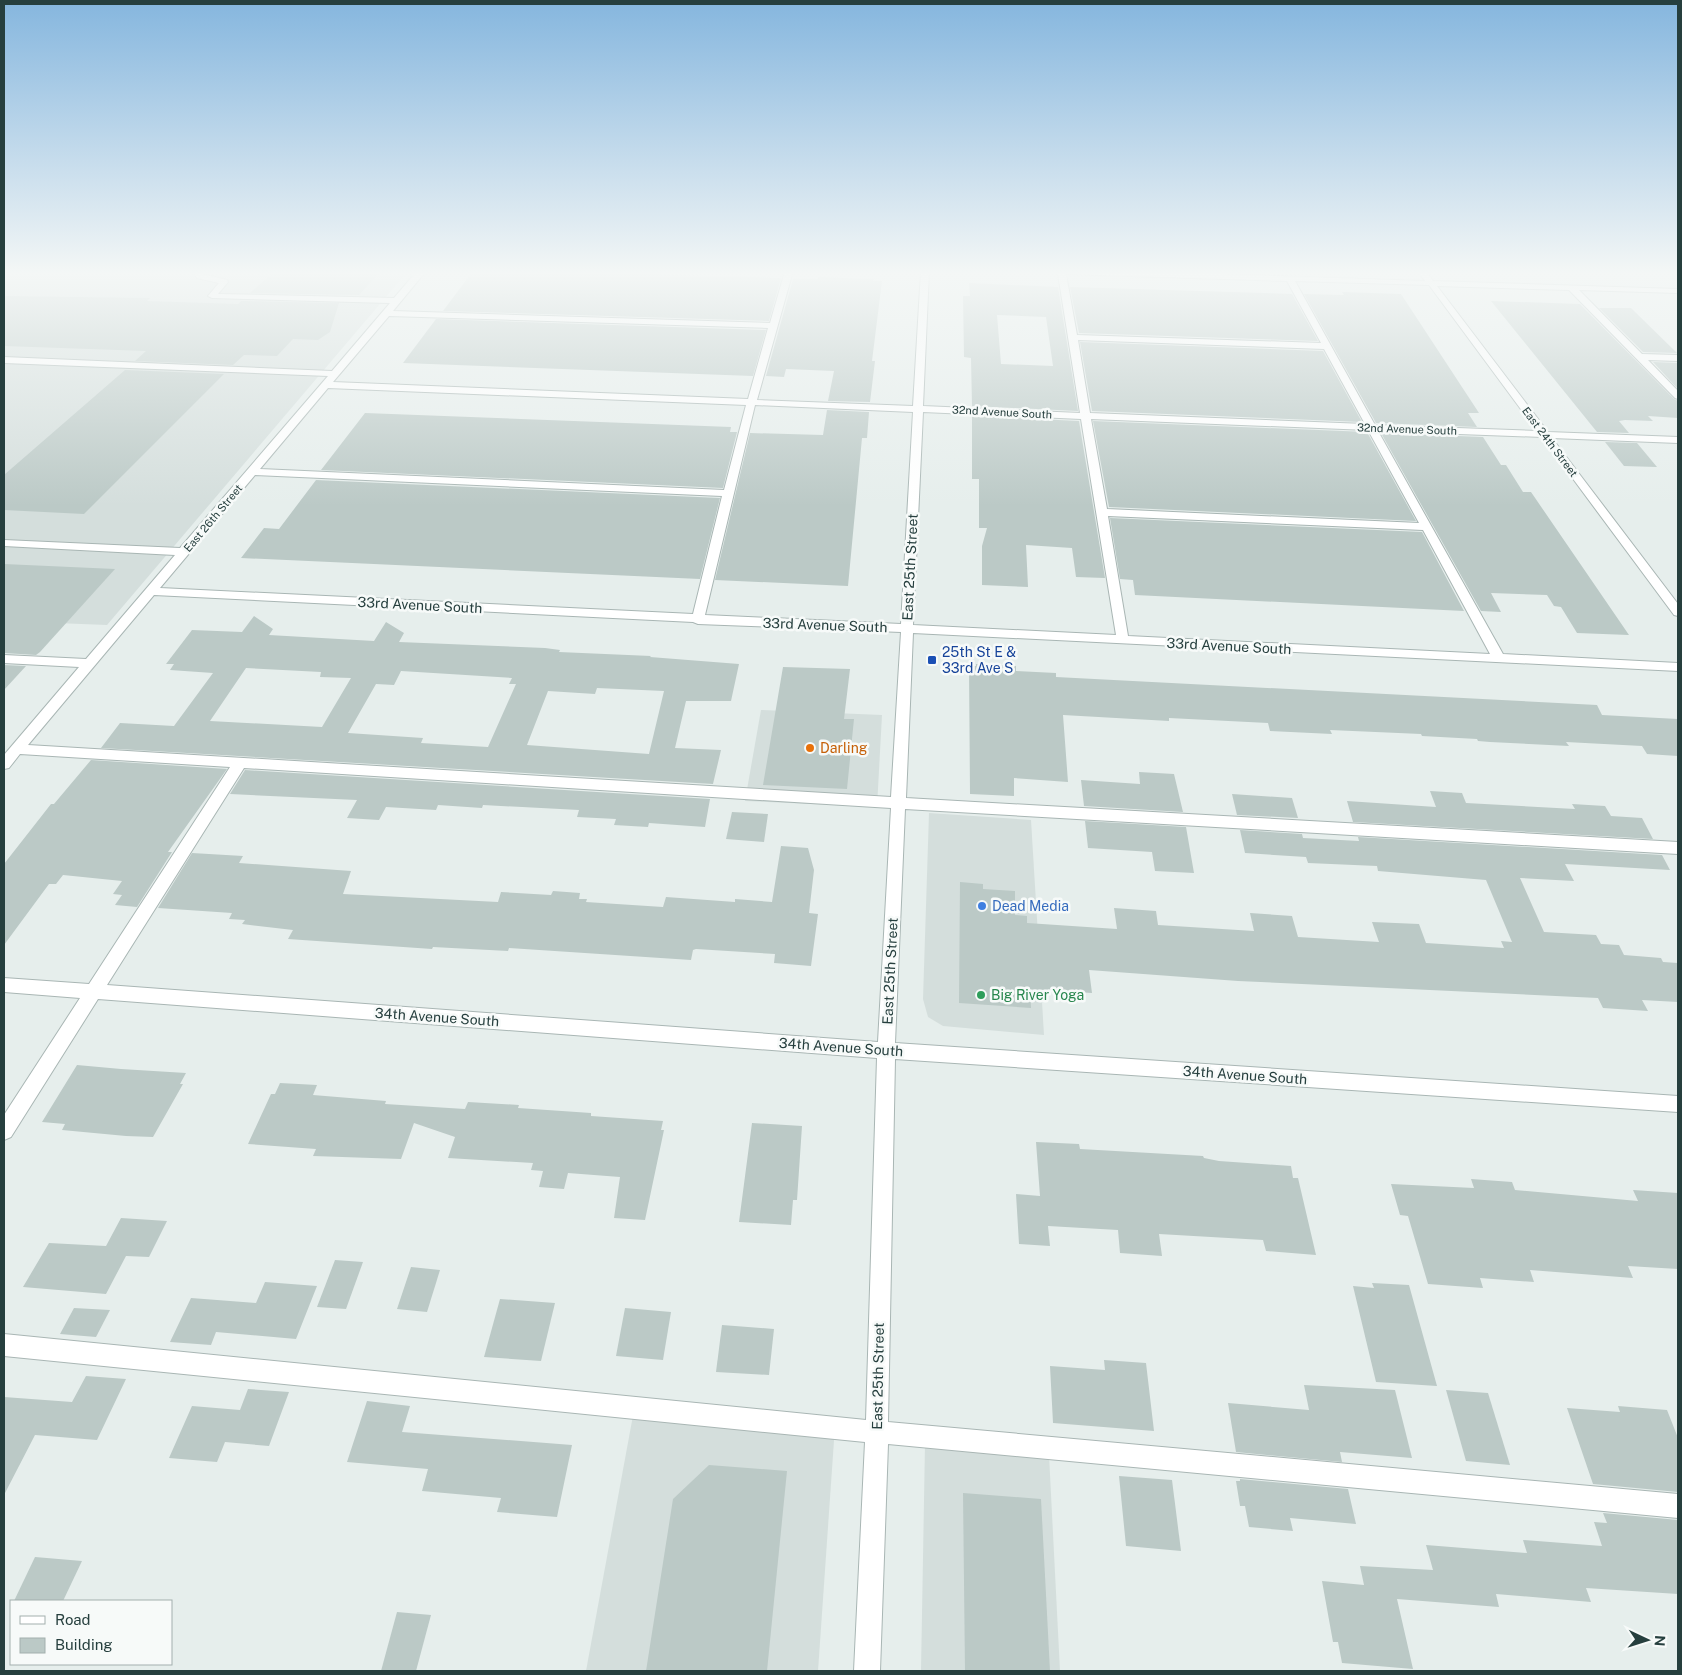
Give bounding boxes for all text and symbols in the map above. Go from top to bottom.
street label: 32nd Avenue South [952,403,1052,421]
street label: East 24th Street [1520,405,1580,479]
street label: 32nd Avenue South [1357,421,1457,437]
street label: East 26th Street [181,482,245,554]
street label: East 25th Street [899,513,921,621]
street label: 33rd Avenue South [357,594,483,616]
street label: 33rd Avenue South [762,615,888,635]
street label: 33rd Avenue South [1166,635,1292,657]
place label: 25th St E & 33rd Ave S [942,644,1016,676]
marker: 25th St E & 33rd Ave S [926,654,938,666]
place label: Darling [820,740,868,756]
marker: Darling [804,742,816,754]
place label: Dead Media [992,898,1069,914]
marker: Dead Media [976,900,988,912]
street label: East 25th Street [879,917,901,1025]
place label: Big River Yoga [991,987,1084,1003]
marker: Big River Yoga [975,989,987,1001]
street label: 34th Avenue South [374,1005,500,1029]
street label: 34th Avenue South [778,1035,904,1059]
street label: 34th Avenue South [1182,1063,1308,1087]
street label: East 25th Street [869,1322,887,1430]
legend [10,1600,172,1665]
text: Road [55,1611,91,1628]
north arrow [1622,1615,1672,1665]
text: N [1652,1635,1668,1647]
text: Building [55,1636,113,1653]

